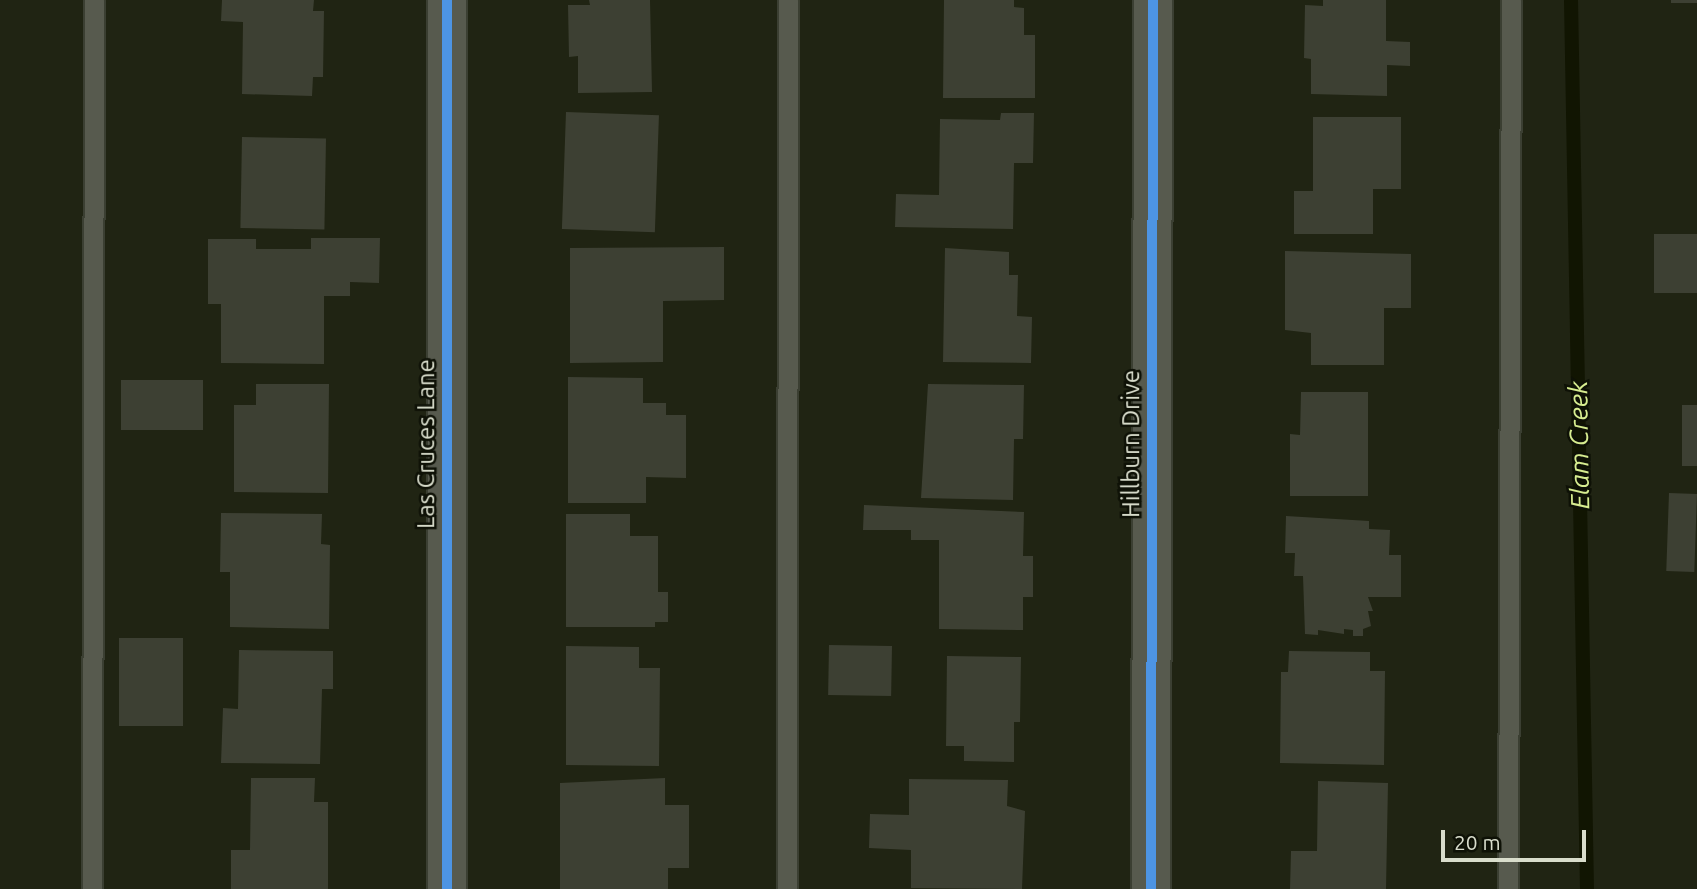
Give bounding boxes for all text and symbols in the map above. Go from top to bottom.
street label: Las Cruces Lane [412,359,440,529]
street label: Hillburn Drive [1117,370,1145,518]
water label: Elam Creek [1562,380,1596,510]
scale bar [1445,816,1590,860]
text: 20 m [1454,830,1501,854]

